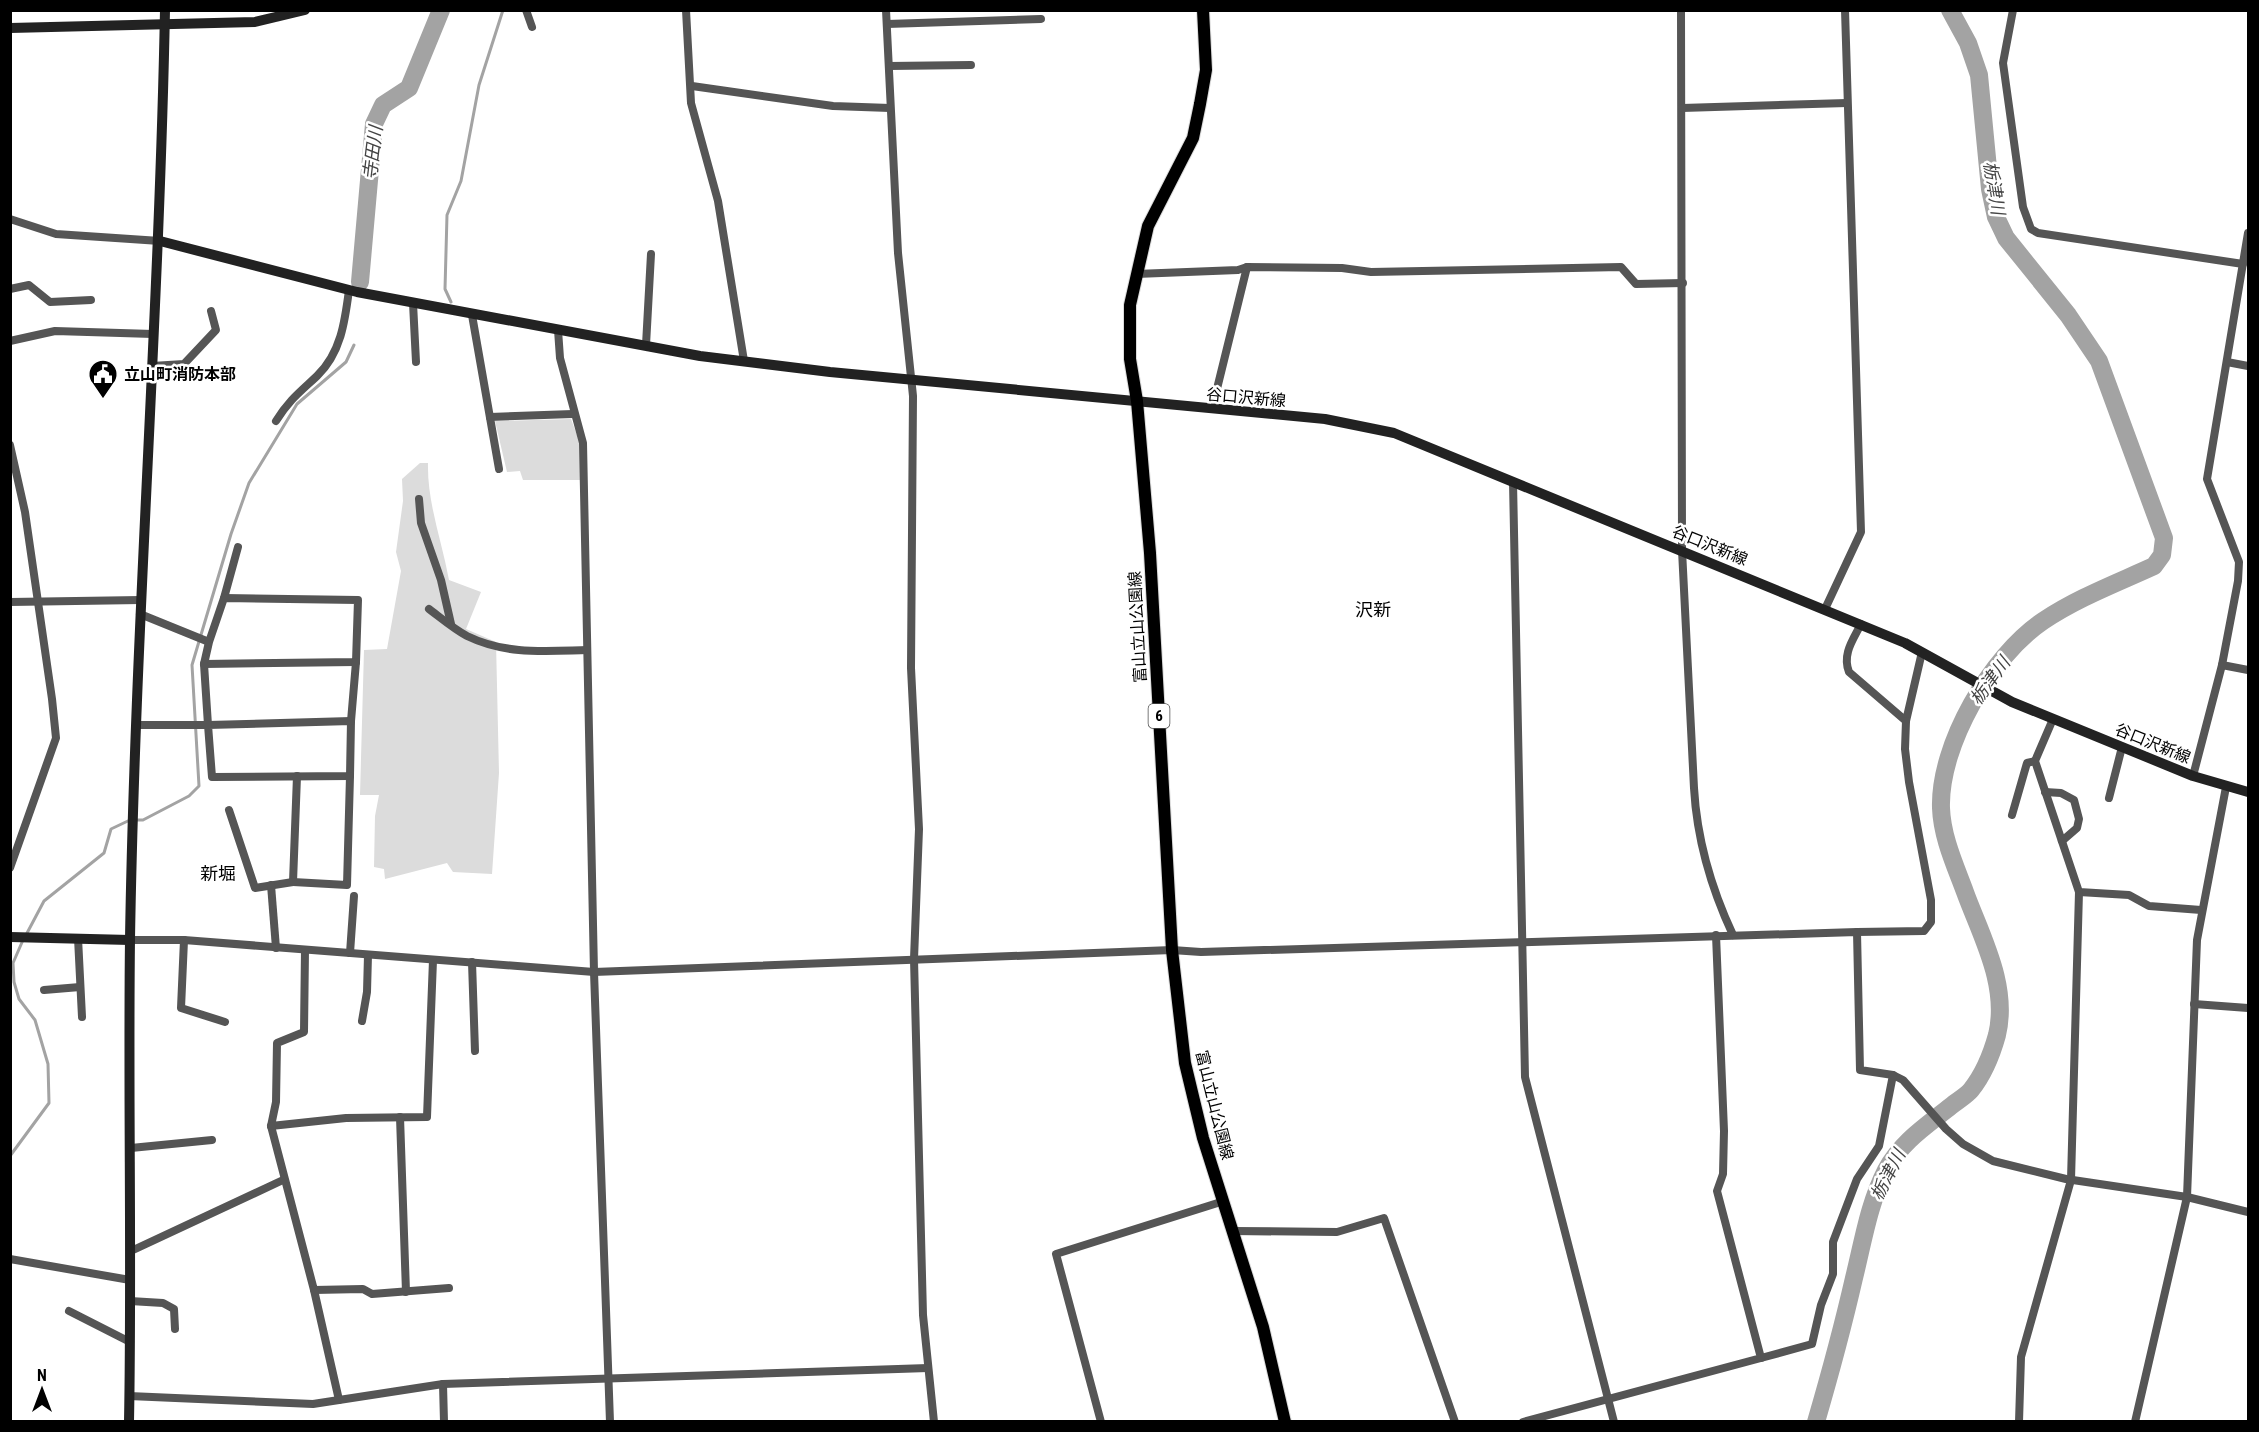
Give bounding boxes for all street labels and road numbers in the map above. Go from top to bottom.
street label: 谷口沢新線 [1205,385,1287,410]
street label: 谷口沢新線 [1669,522,1750,569]
street label: 富山立山公園線 [1125,571,1150,683]
road number: 6 [1148,704,1170,728]
street label: 谷口沢新線 [2112,720,2193,767]
street label: 富山立山公園線 [1192,1048,1237,1162]

